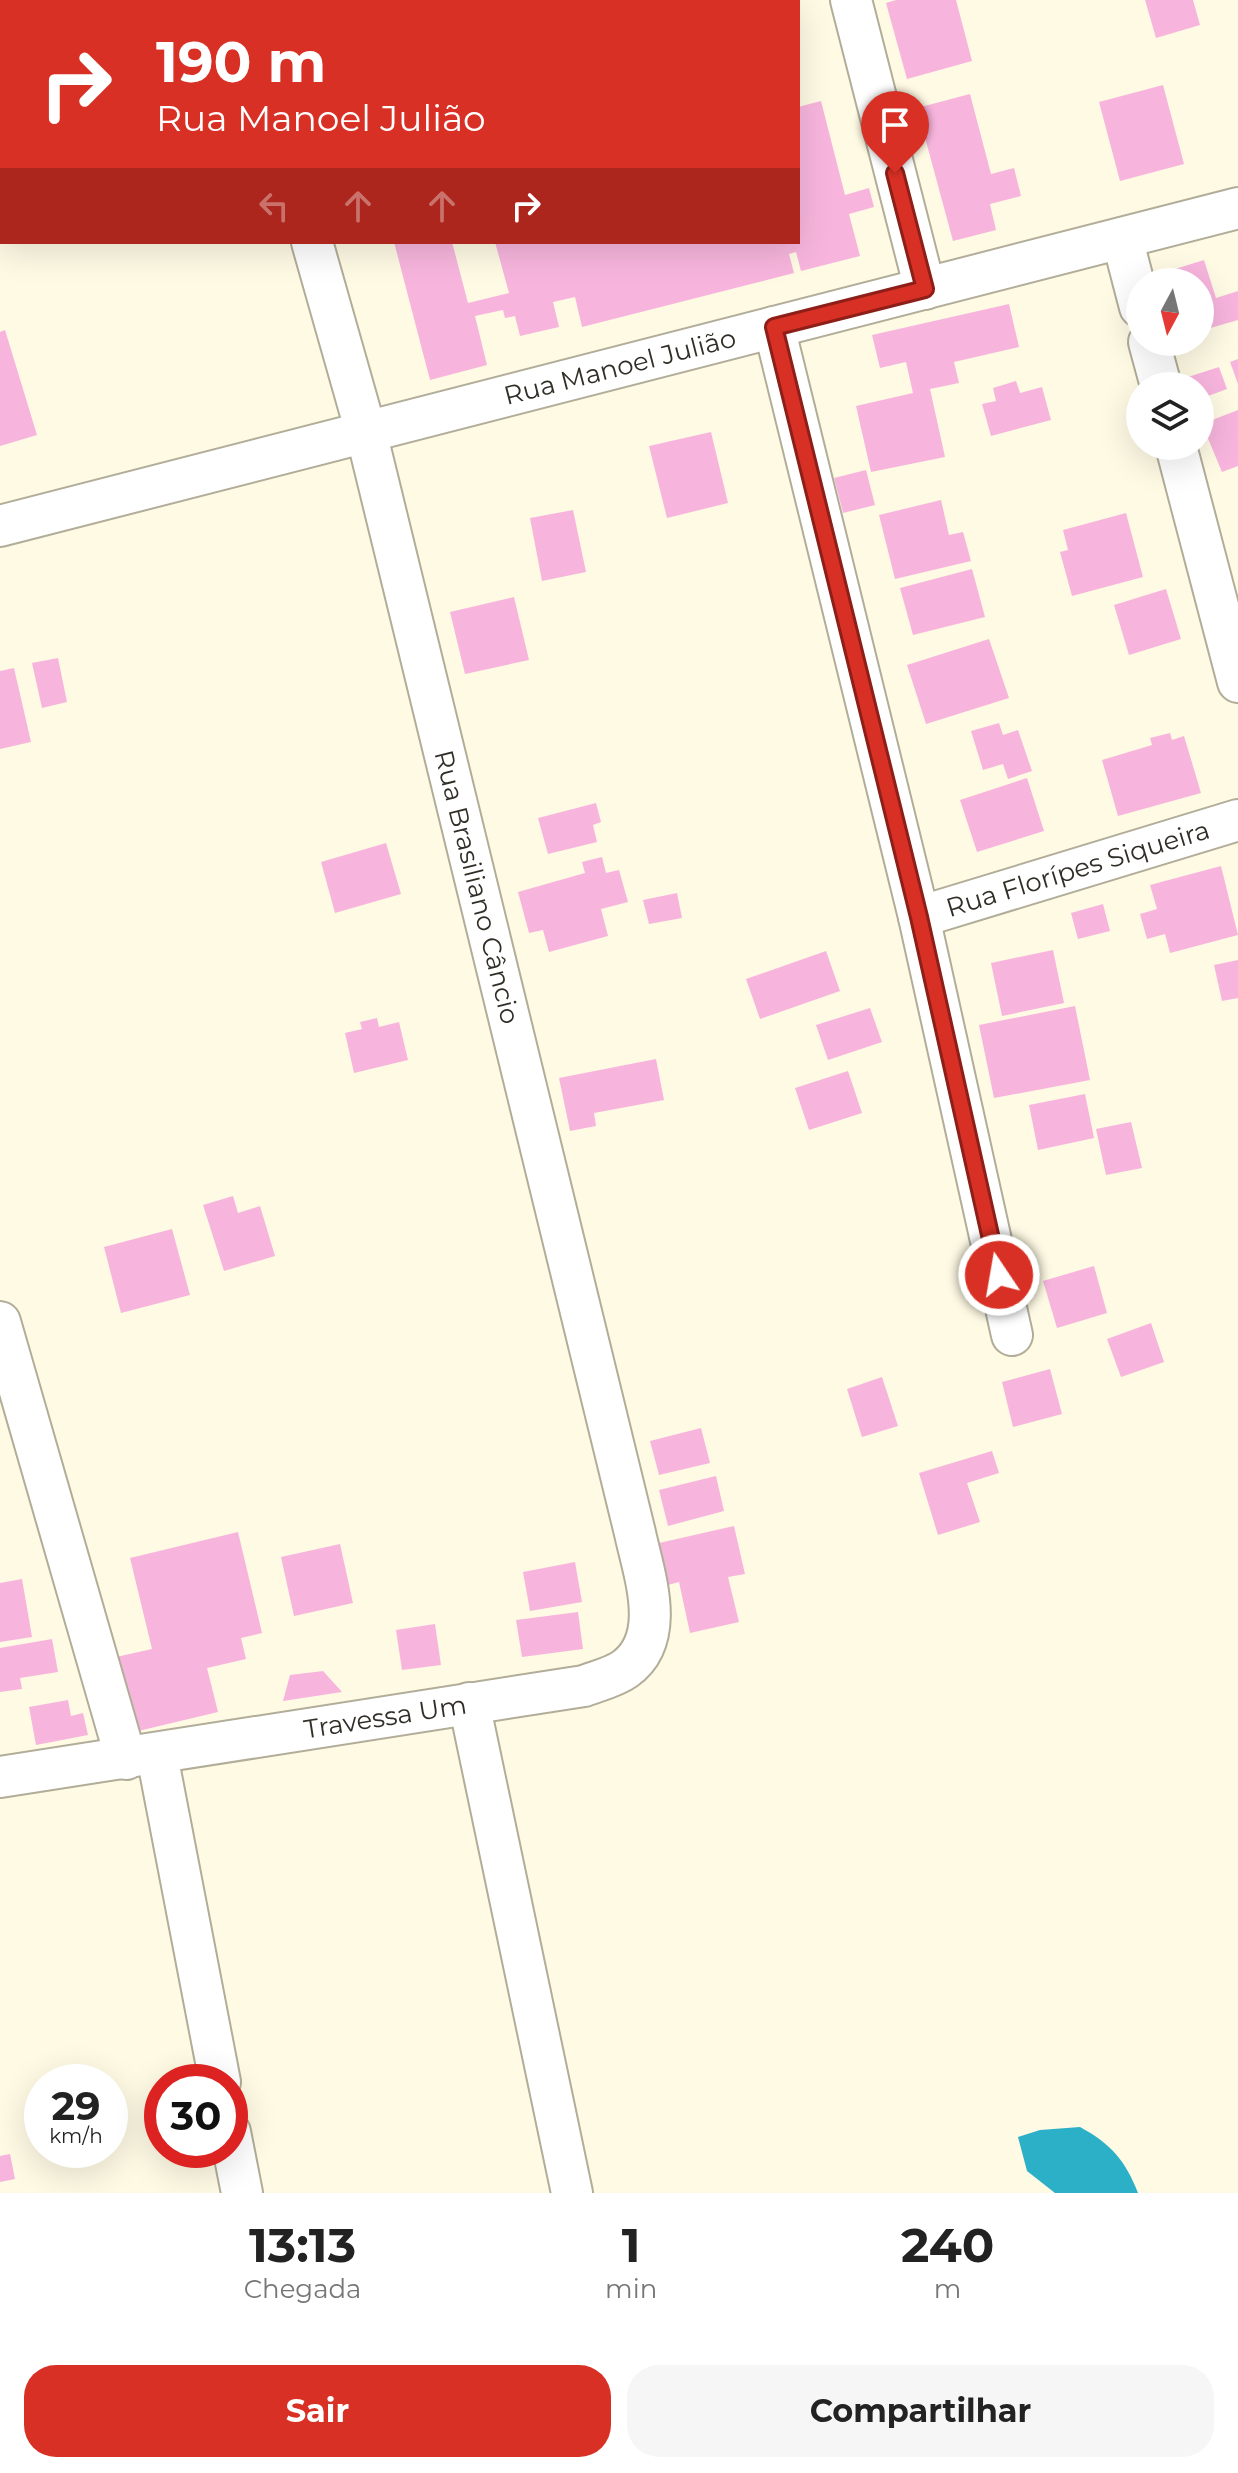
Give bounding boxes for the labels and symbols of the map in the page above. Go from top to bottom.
pin [861,91,929,173]
north arrow [1126,268,1214,356]
street label: Rua Manoel Julião [501,322,739,412]
street label: Rua Brasiliano Câncio [427,747,527,1027]
street label: Rua Florípes Siqueira [942,814,1214,924]
position arrow [957,1233,1041,1317]
street label: Travessa Um [302,1689,469,1745]
speed limit sign: 30 [144,2064,248,2168]

